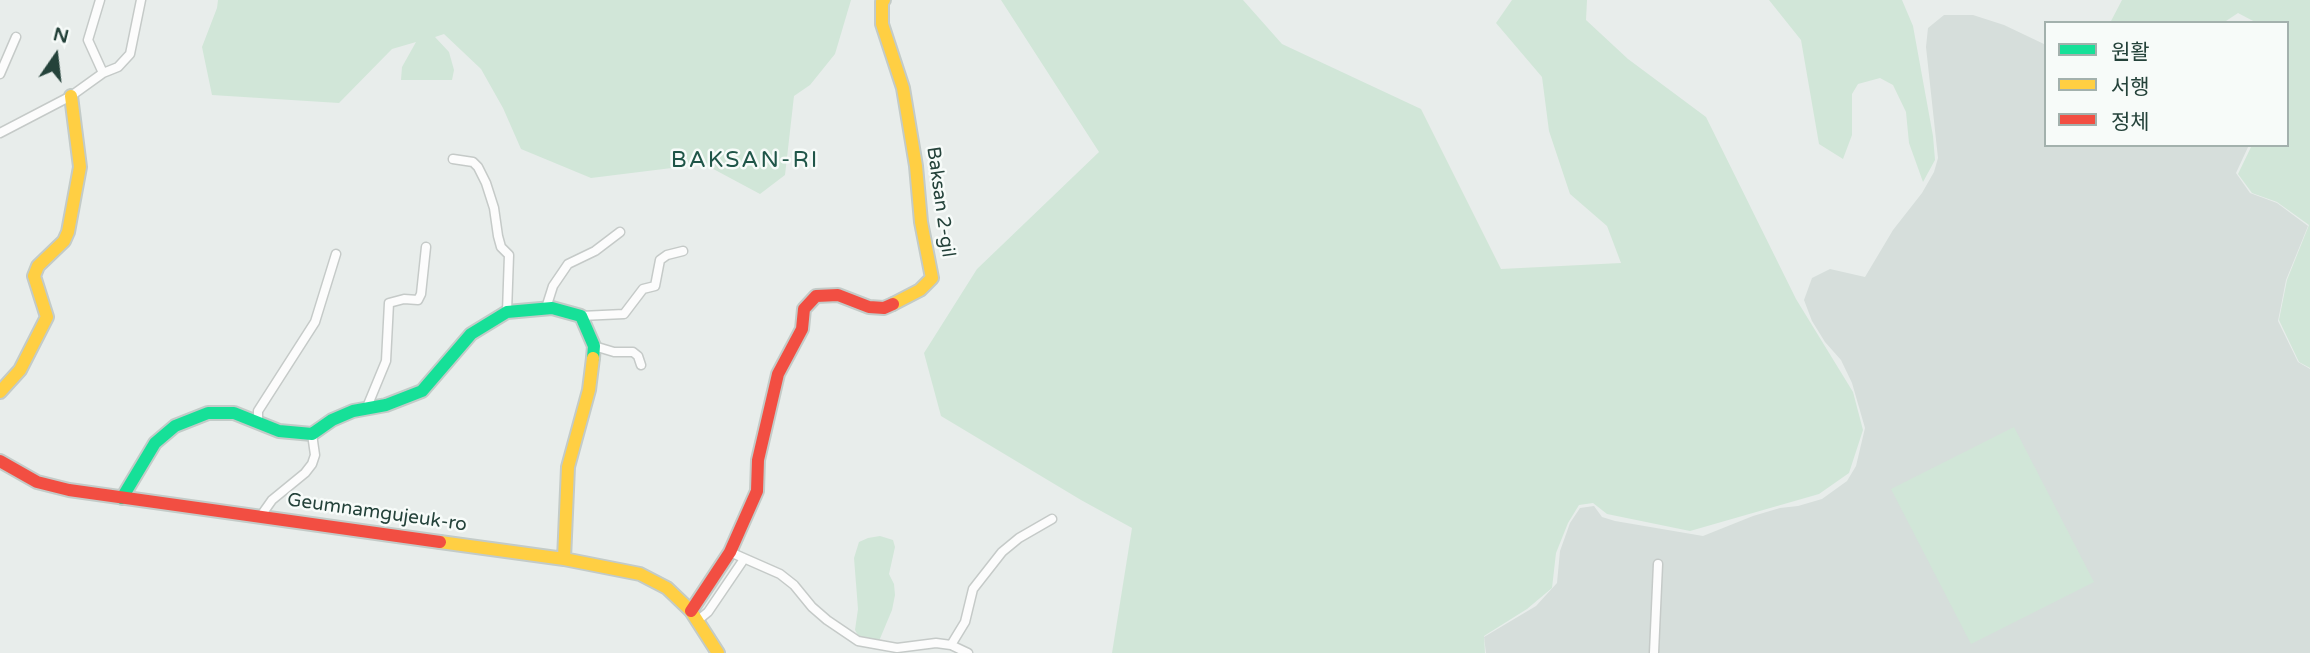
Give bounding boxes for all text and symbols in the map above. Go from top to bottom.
north arrow [21,21,91,91]
legend [2044,21,2289,147]
text: N [51,23,71,48]
text: 원활 [2111,40,2150,65]
text: 서행 [2111,75,2150,100]
text: 정체 [2111,110,2150,135]
street label: Baksan 2-gil [921,145,959,259]
district label: BAKSAN-RI [672,147,818,175]
street label: Geumnamgujeuk-ro [286,489,468,537]

